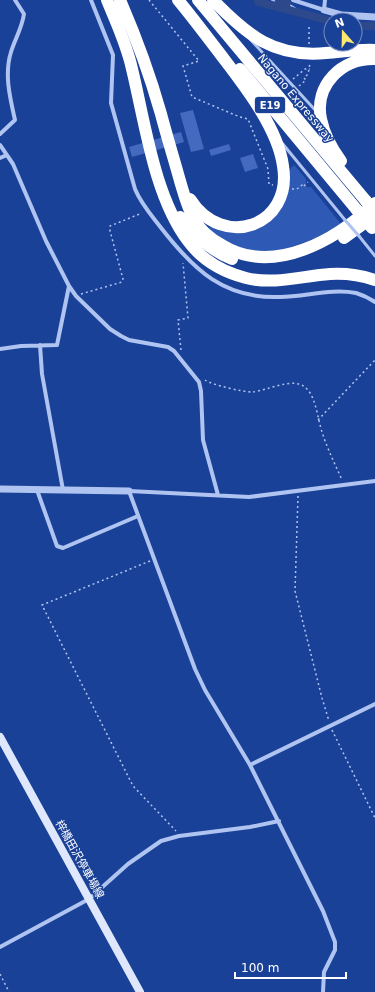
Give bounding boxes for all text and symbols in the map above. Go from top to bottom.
north arrow [323,12,363,52]
text: N [333,15,346,31]
street label: Nagano Expressway [255,52,337,145]
road number: E19 [255,97,285,113]
street label: 梓橋田沢停車場線 [53,818,107,901]
scale bar [235,954,346,980]
text: 100 m [241,961,279,975]

